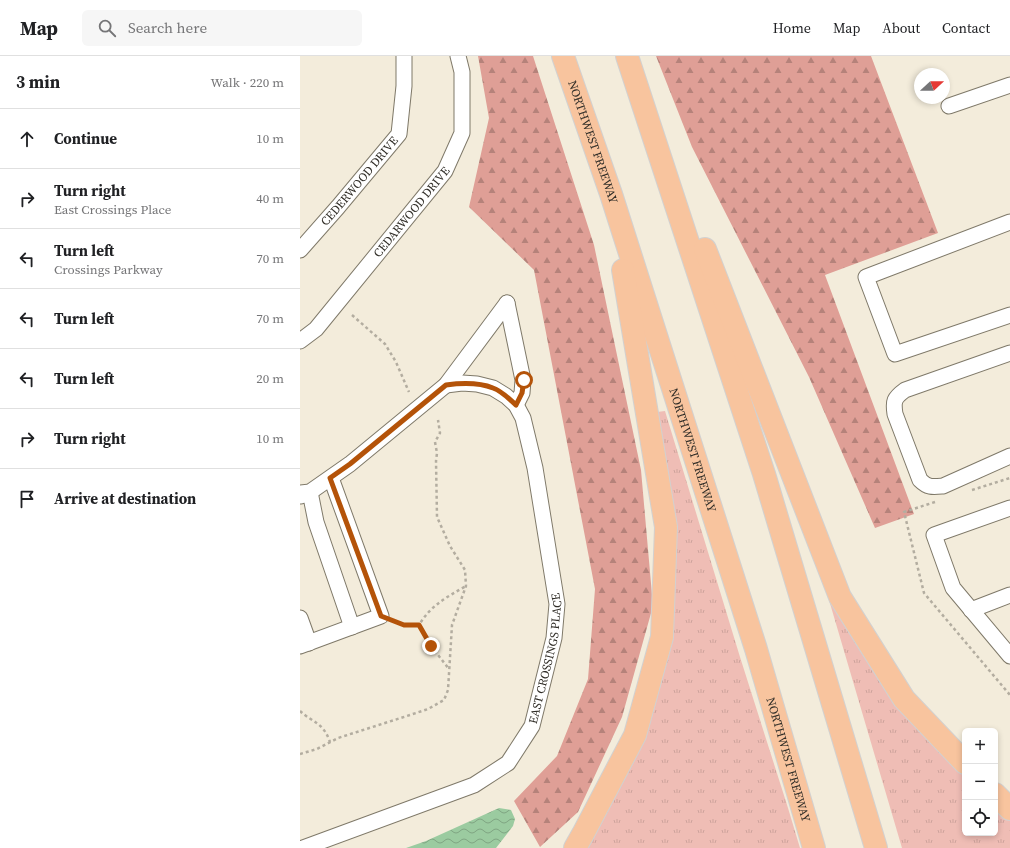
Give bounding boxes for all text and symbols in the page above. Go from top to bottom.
search box [82,10,362,46]
text: Map [20,15,58,41]
icon: search [96,17,118,39]
text: Search here [128,17,207,38]
text: Home [773,18,811,38]
text: Map [833,18,860,38]
text: About [882,18,920,38]
text: Contact [942,18,990,38]
north arrow [914,68,950,104]
text: 3 min [16,70,60,94]
text: Walk · 220 m [211,74,284,91]
street label: NORTHWEST FREEWAY [564,78,622,206]
icon: ahead [16,128,38,150]
text: Continue [54,128,117,149]
text: 10 m [256,130,284,147]
street label: CEDERWOOD DRIVE [317,133,402,229]
street label: CEDARWOOD DRIVE [370,163,453,261]
text: Turn right [54,180,126,201]
icon: right [16,188,38,210]
text: 40 m [256,190,284,207]
text: East Crossings Place [54,201,172,218]
text: Turn left [54,240,114,261]
icon: left [16,248,38,270]
text: 70 m [256,250,284,267]
text: Crossings Parkway [54,261,163,278]
icon: left [16,308,38,330]
text: Turn left [54,308,114,329]
text: 70 m [256,310,284,327]
icon: left [16,368,38,390]
text: Turn left [54,368,114,389]
text: 20 m [256,370,284,387]
route start [515,371,533,389]
street label: NORTHWEST FREEWAY [665,386,720,515]
icon: right [16,428,38,450]
text: Turn right [54,428,126,449]
text: 10 m [256,430,284,447]
icon: arrive [16,488,38,510]
text: Arrive at destination [54,488,196,509]
street label: EAST CROSSINGS PLACE [525,592,565,726]
route end [422,637,440,655]
street label: NORTHWEST FREEWAY [763,695,814,824]
map controls [962,728,998,836]
button: + [962,728,998,764]
button: − [962,764,998,800]
button: locate [962,800,998,836]

